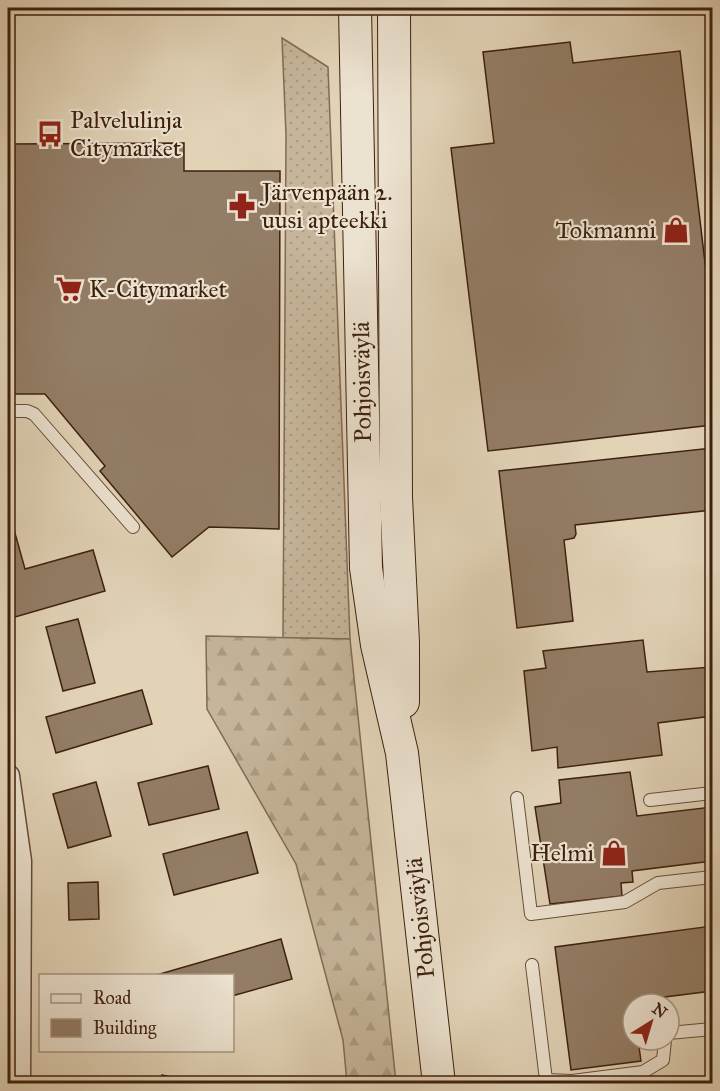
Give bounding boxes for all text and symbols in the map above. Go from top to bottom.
place label: Palvelulinja Citymarket [70,105,183,163]
bus stop icon: Palvelulinja Citymarket [35,119,65,149]
place label: Järvenpään 2. uusi apteekki [259,177,393,235]
pharmacy icon: Järvenpään 2. uusi apteekki [227,191,257,221]
place label: Tokmanni [555,215,656,245]
shop icon: Tokmanni [661,215,691,245]
supermarket icon: K-Citymarket [54,274,84,304]
place label: K-Citymarket [89,274,228,304]
street label: Pohjoisväylä [346,320,378,443]
place label: Helmi [530,838,594,868]
shop icon: Helmi [599,838,629,868]
street label: Pohjoisväylä [399,855,441,980]
legend [39,974,234,1052]
text: Road [93,987,131,1009]
north arrow [621,992,681,1052]
text: N [649,999,671,1022]
text: Building [93,1017,157,1040]

